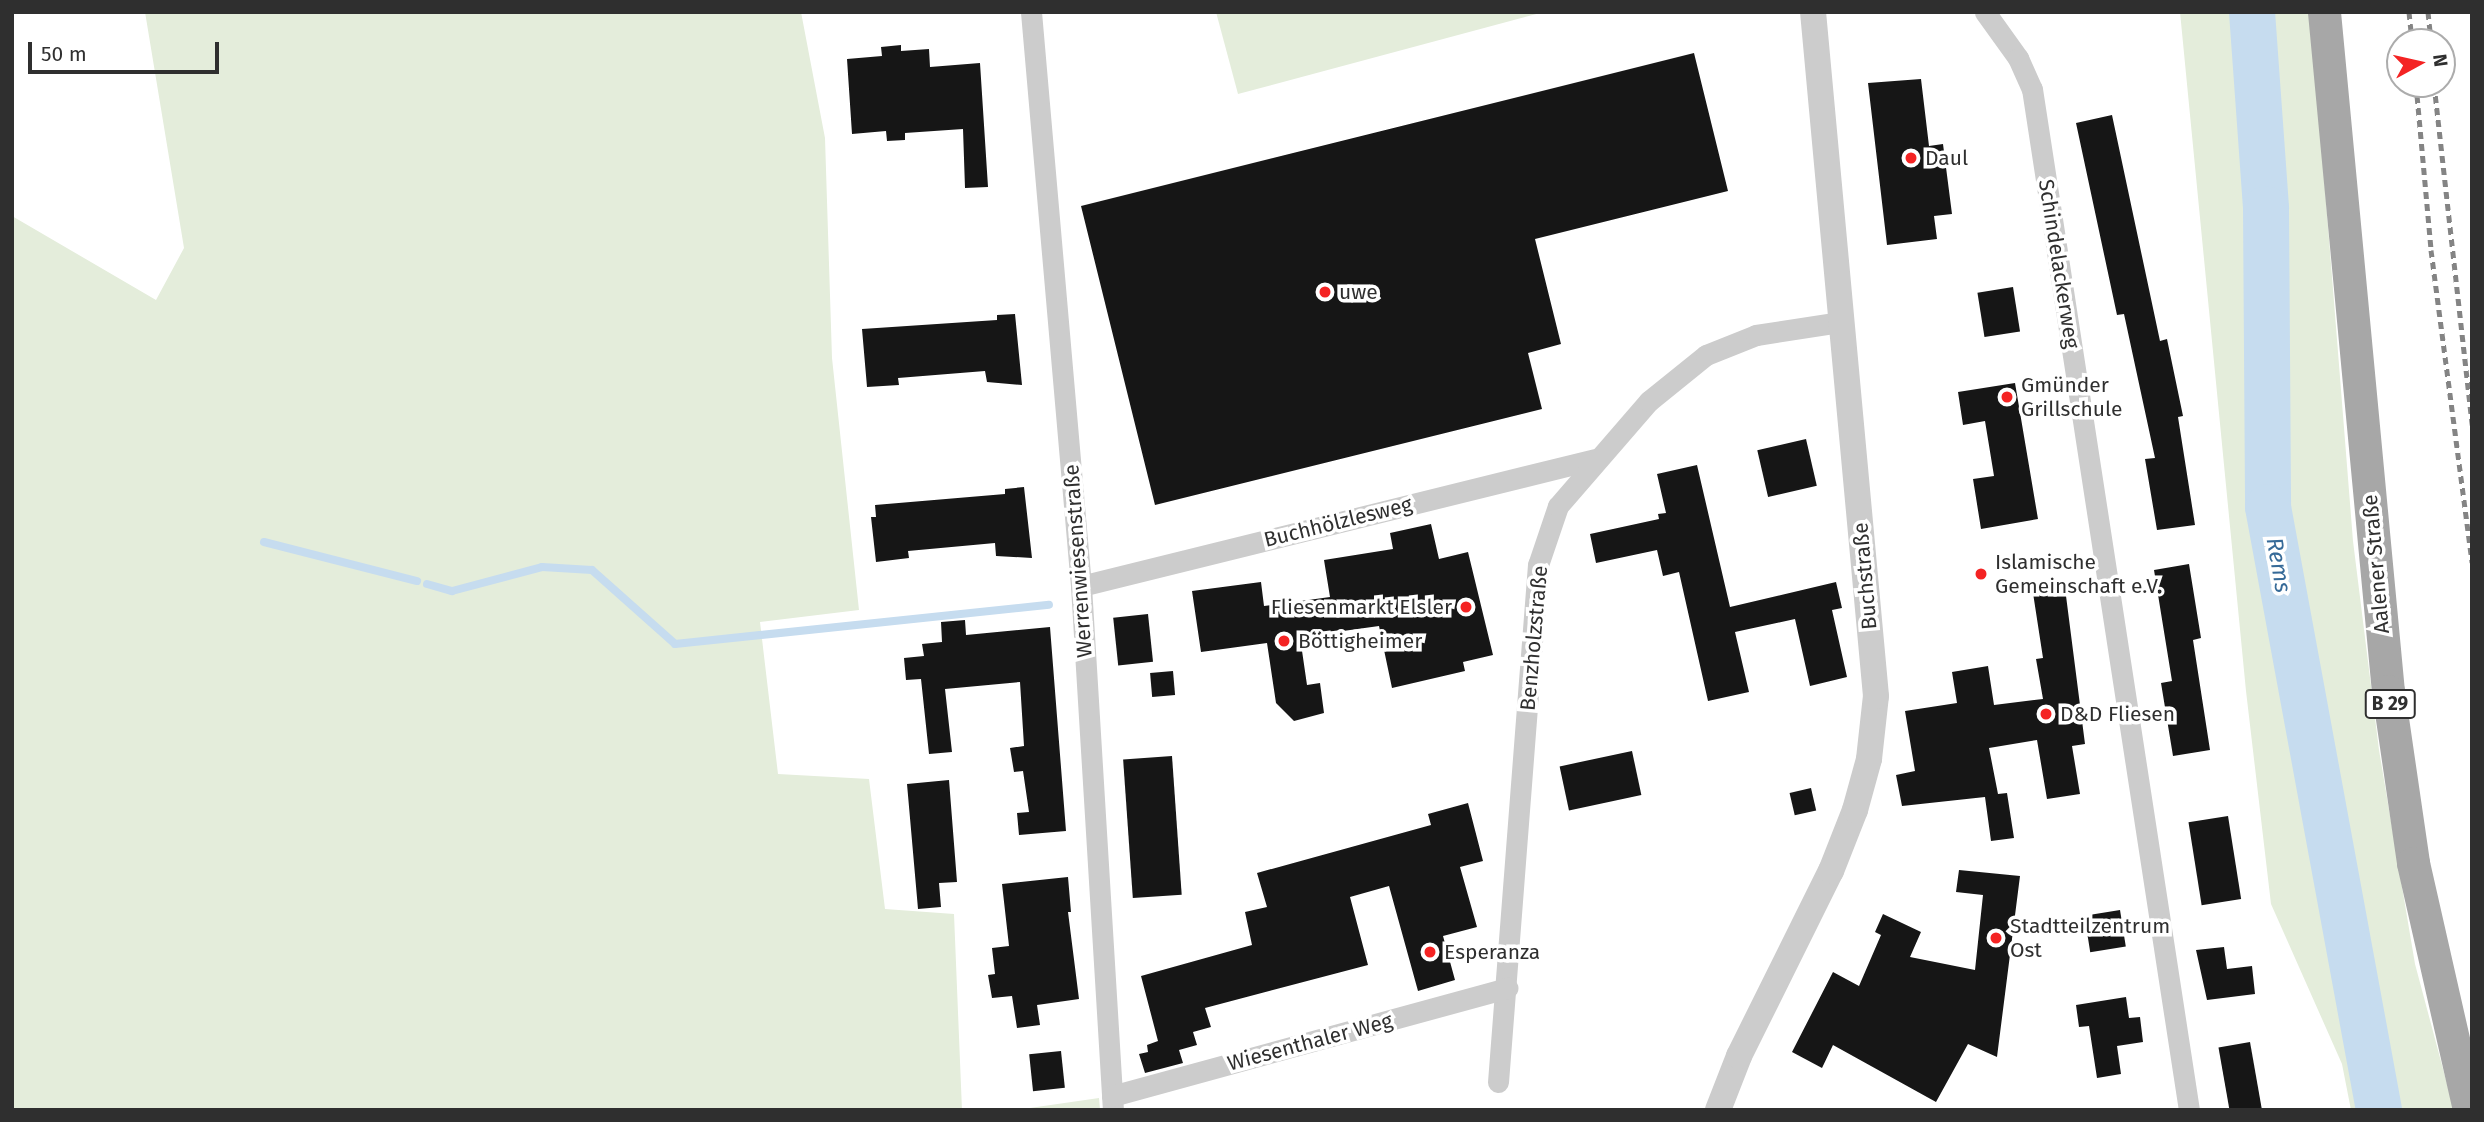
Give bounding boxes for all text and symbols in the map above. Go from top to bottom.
scale bar [32,28,222,72]
north arrow [2386,28,2456,98]
text: 50 m [41,41,87,67]
text: N [2428,52,2453,68]
place label: Daul [1925,145,1968,171]
marker: Daul [1903,150,1919,166]
street label: Schindelackerweg [2033,178,2085,350]
place label: uwe [1339,279,1378,305]
marker: uwe [1317,284,1333,300]
place label: Gmünder Grillschule [2021,372,2122,422]
marker: Gmünder Grillschule [1999,389,2015,405]
street label: Werrenwiesenstraße [1059,463,1097,659]
street label: Buchhölzlesweg [1261,491,1415,553]
street label: Aalener Straße [2357,493,2395,635]
street label: Buchstraße [1848,521,1882,631]
water label: Rems [2261,535,2297,595]
place label: Islamische Gemeinschaft e.V. [1995,549,2162,599]
street label: Benzholzstraße [1515,564,1553,712]
marker: Islamische Gemeinschaft e.V. [1973,566,1989,582]
place label: Fliesenmarkt Elsler [1271,594,1452,620]
marker: Fliesenmarkt Elsler [1458,599,1474,615]
place label: Böttigheimer [1298,628,1422,654]
marker: Böttigheimer [1276,633,1292,649]
road number: B 29 [2364,688,2416,720]
place label: D&D Fliesen [2060,701,2175,727]
marker: D&D Fliesen [2038,706,2054,722]
place label: Stadtteilzentrum Ost [2010,913,2170,963]
marker: Stadtteilzentrum Ost [1988,930,2004,946]
place label: Esperanza [1444,939,1540,965]
marker: Esperanza [1422,944,1438,960]
street label: Wiesenthaler Weg [1225,1008,1395,1076]

